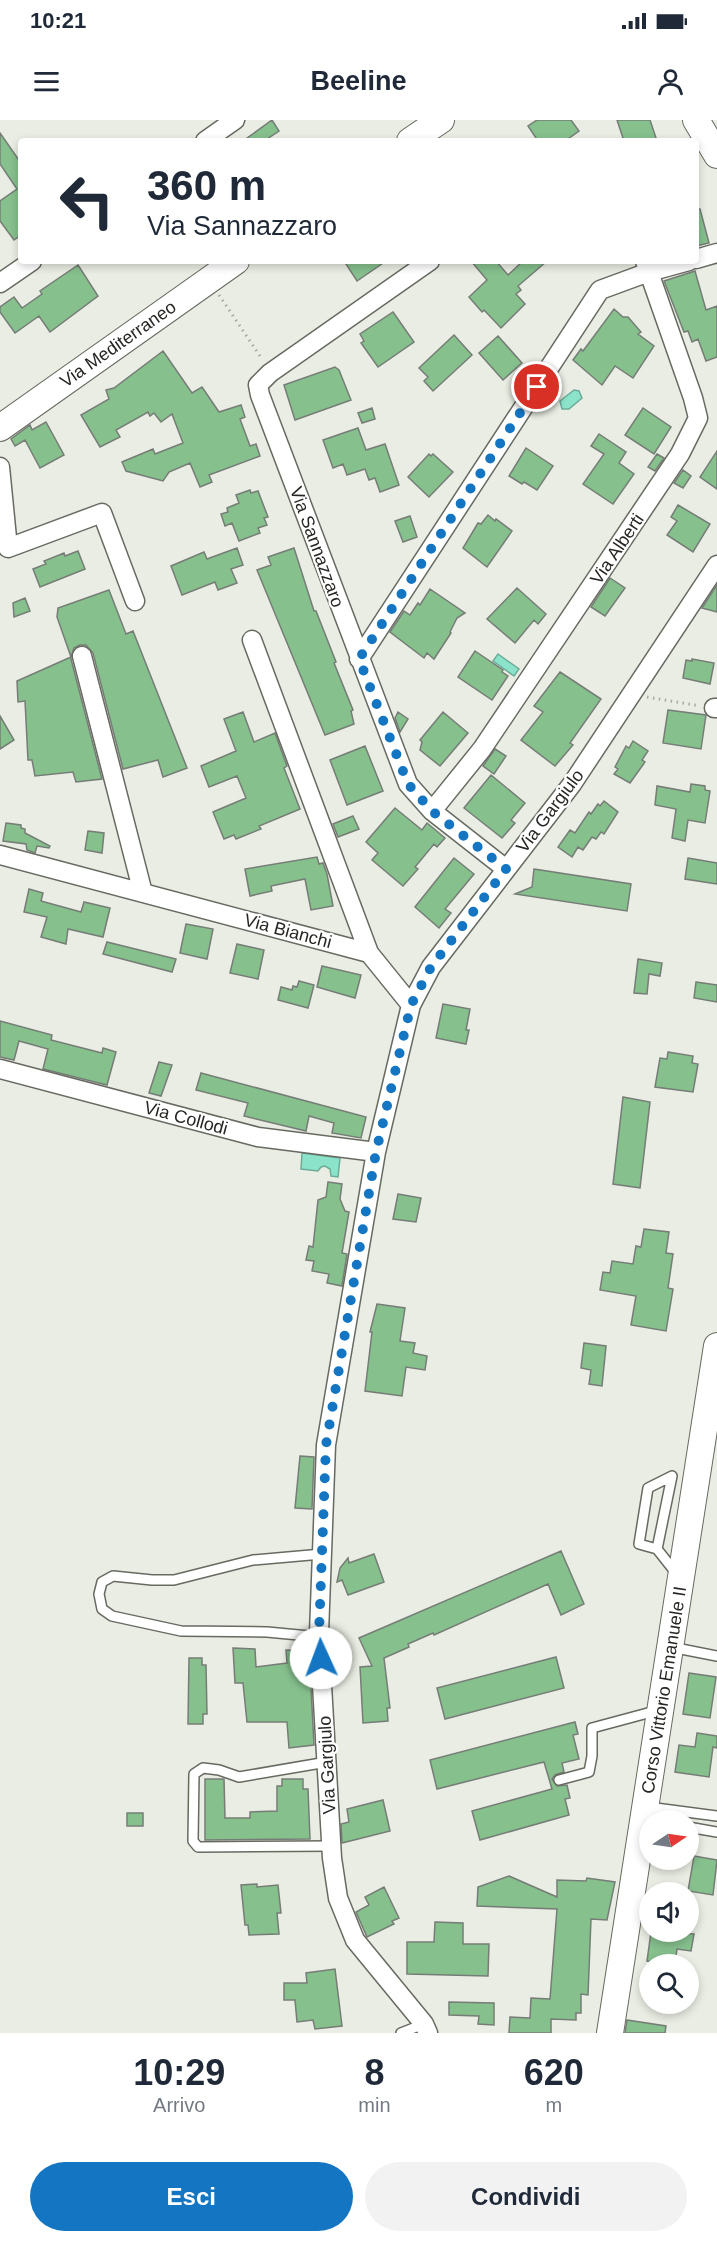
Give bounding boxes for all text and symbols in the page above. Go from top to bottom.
text: 10:21 [30,8,86,33]
icon: menu [30,65,63,98]
icon: person [654,65,687,98]
text: Beeline [310,66,407,96]
icon: left [48,162,126,240]
text: 360 m [147,162,266,209]
text: Via Sannazzaro [147,211,337,241]
street label: Via Mediterraneo [56,297,180,391]
pin [511,361,562,412]
icon: arrive [520,370,553,403]
street label: Via Sannazzaro [286,484,348,610]
street label: Via Alberti [586,510,648,588]
street label: Via Gargiulo [512,766,588,856]
street label: Via Bianchi [242,910,334,952]
street label: Via Collodi [142,1097,230,1139]
street label: Corso Vittorio Emanuele II [638,1585,690,1795]
position arrow [289,1626,353,1690]
street label: Via Gargiulo [314,1715,340,1815]
north arrow [639,1810,699,1870]
map controls [639,1810,699,2014]
button: sound [639,1882,699,1942]
button: search [639,1954,699,2014]
text: 10:29 [133,2052,225,2093]
text: 8 [364,2052,384,2093]
text: 620 [524,2052,584,2093]
text: Arrivo [153,2094,205,2116]
text: min [358,2094,391,2116]
text: m [545,2094,562,2116]
button: Esci [30,2162,353,2231]
button: Condividi [365,2162,687,2231]

